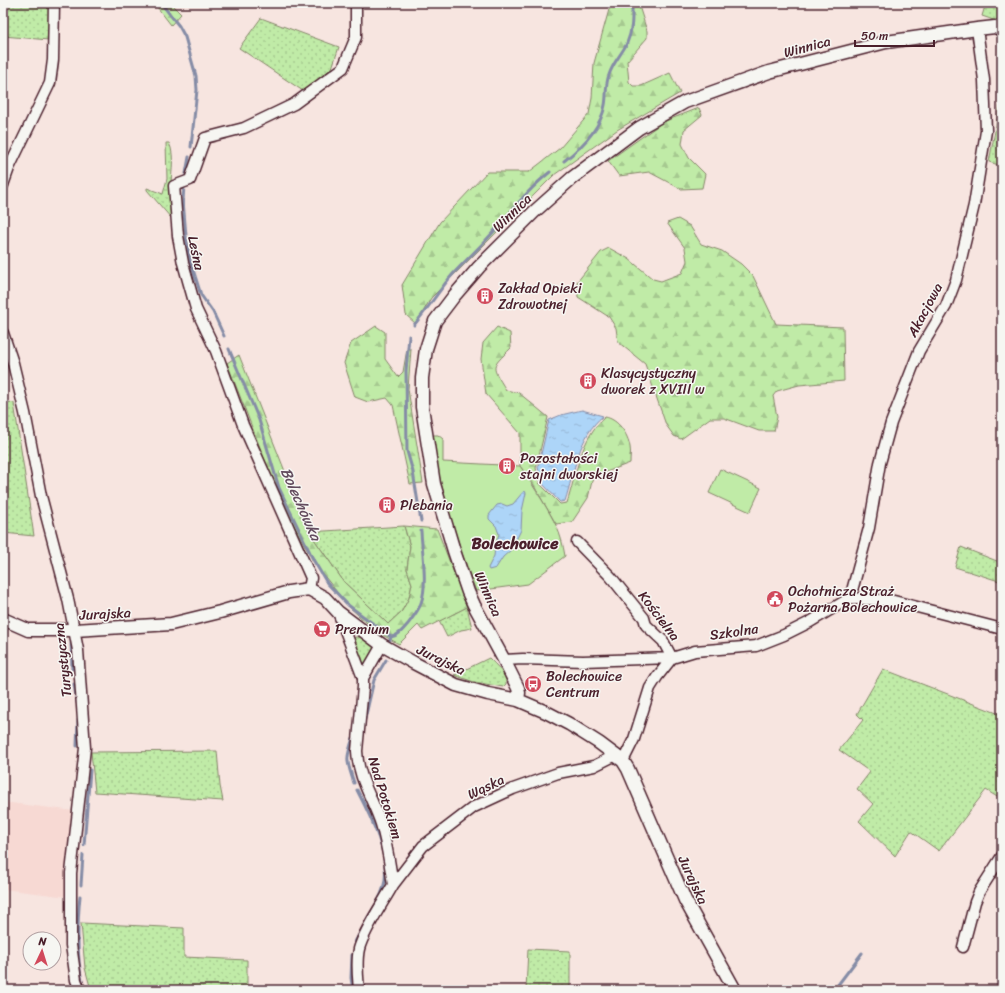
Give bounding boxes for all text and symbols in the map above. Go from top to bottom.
scale bar [855,22,934,48]
text: 50 m [861,25,888,47]
street label: Winnica [781,29,833,65]
street label: Winnica [486,187,538,239]
street label: Leśna [180,233,212,274]
place label: Zakład Opieki Zdrowotnej [498,276,583,317]
street label: Akacjowa [900,278,950,343]
building icon: Zakład Opieki Zdrowotnej [475,286,495,306]
place label: Klasycystyczny dworek z XVIII w [601,361,705,402]
building icon: Klasycystyczny dworek z XVIII w [578,371,598,391]
place label: Pozostałości stajni dworskiej [519,446,618,487]
building icon: Pozostałości stajni dworskiej [497,456,517,476]
water label: Bolechówka [273,463,329,546]
place label: Plebania [400,493,453,518]
building icon: Plebania [377,495,397,515]
district label: Bolechowice [472,529,559,558]
street label: Winnica [467,567,509,621]
place label: Ochotnicza Straż Pożarna Bolechowice [788,579,917,620]
street label: Kościelna [631,585,687,647]
public building icon: Ochotnicza Straż Pożarna Bolechowice [765,589,785,609]
street label: Jurajska [78,600,131,628]
street label: Szkolna [708,616,761,648]
place label: Premium [335,617,390,642]
supermarket icon: Premium [312,619,332,639]
street label: Turystyczna [47,622,79,698]
street label: Jurajska [411,637,470,683]
place label: Bolechowice Centrum [546,664,622,705]
bus stop icon: Bolechowice Centrum [523,674,543,694]
street label: Nad Potokiem [361,754,410,843]
street label: Wąska [463,767,509,807]
street label: Jurajska [670,850,715,909]
north arrow [22,931,62,971]
text: N [37,932,48,951]

